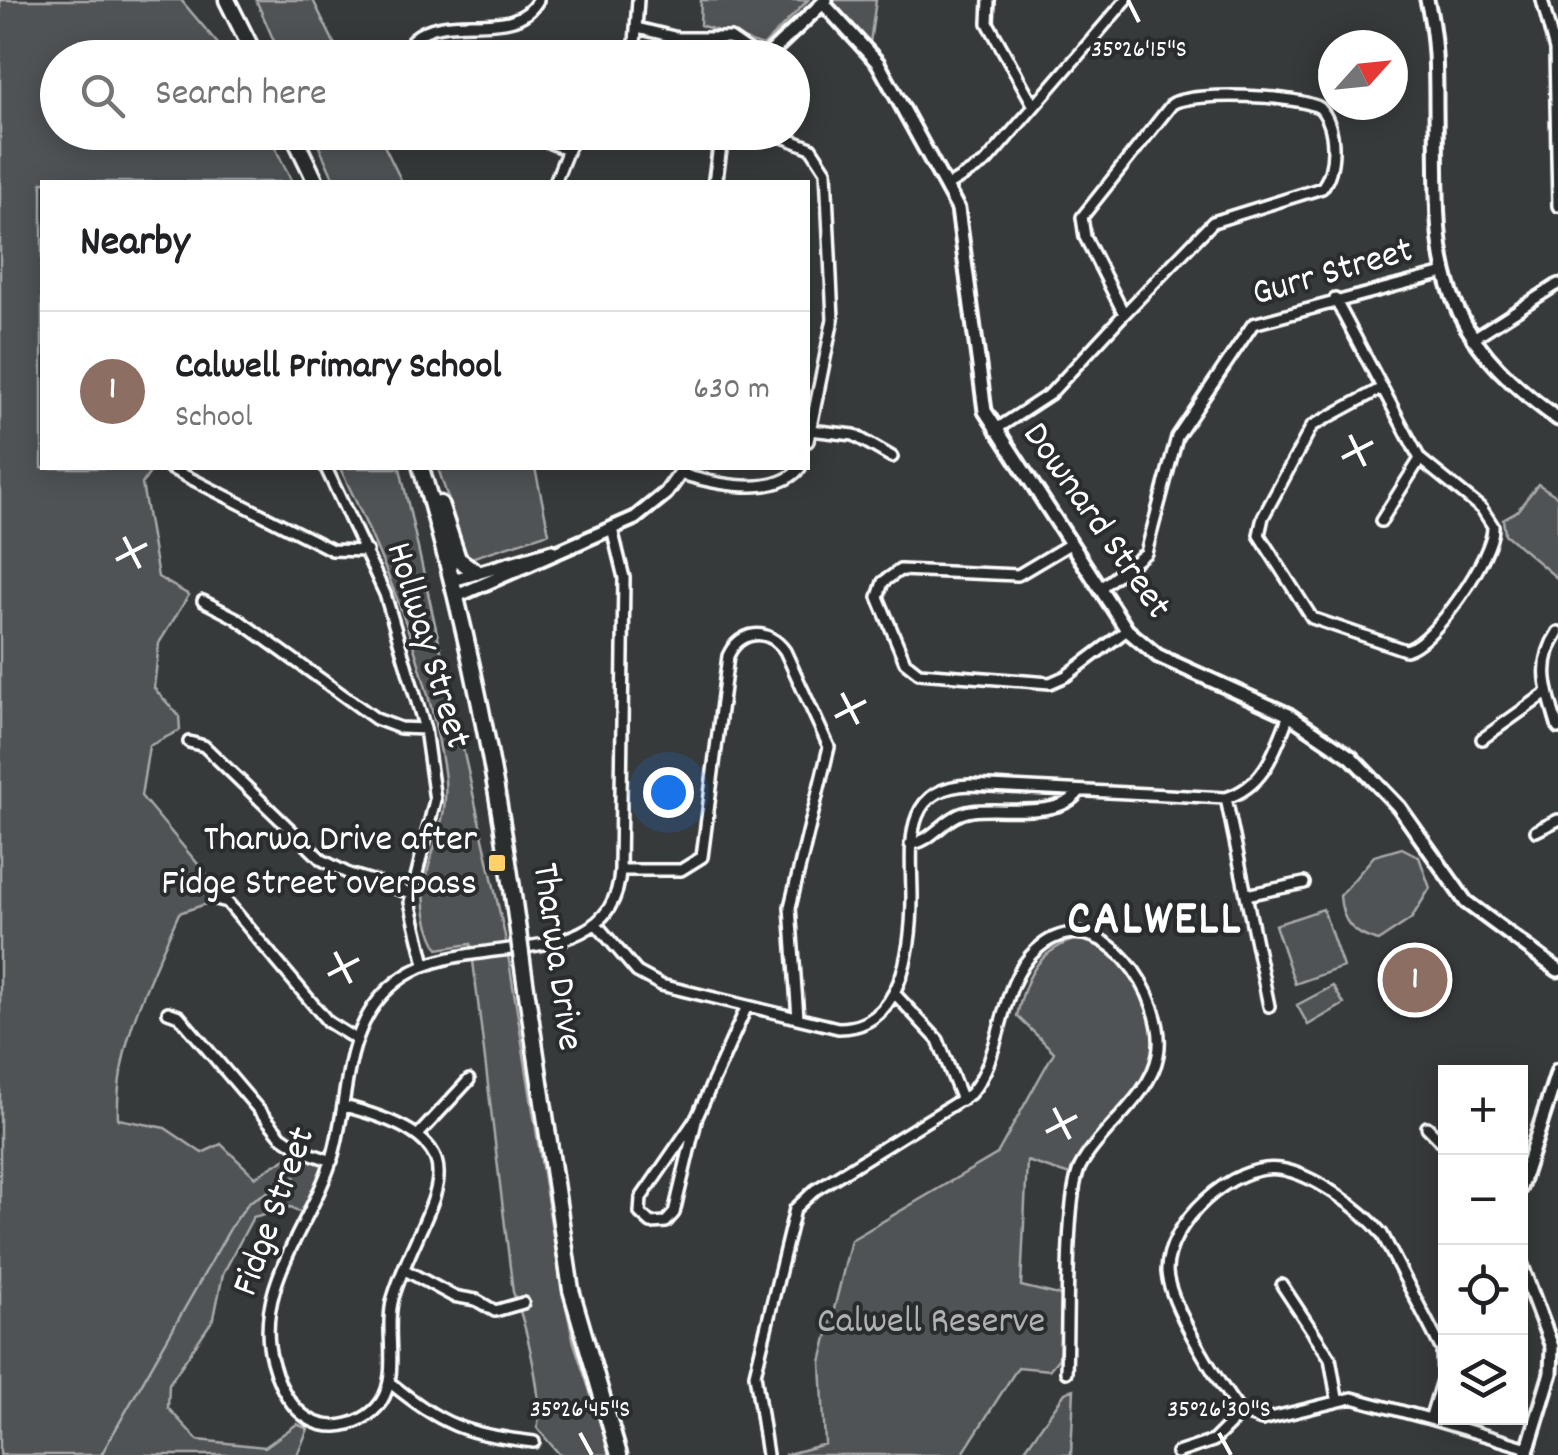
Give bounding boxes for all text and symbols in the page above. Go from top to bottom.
north arrow [1318,30,1408,120]
text: 35°26'15"S [1091,33,1187,69]
search box [40,40,810,150]
icon: search [75,68,130,123]
text: Search here [155,68,327,123]
text: Nearby [80,215,190,275]
street label: Gurr Street [1246,225,1420,323]
text: Calwell Primary School [175,341,501,396]
text: 1 [109,368,116,414]
text: 630 m [693,368,770,414]
text: School [175,396,253,442]
street label: Downard Street [1007,412,1183,632]
street label: Hollway Street [369,536,483,756]
your location [643,767,694,818]
place label: Tharwa Drive after Fidge Street overpass [161,814,477,913]
marker: Tharwa Drive after Fidge Street overpass [486,852,508,874]
street label: Tharwa Drive [515,860,595,1054]
district label: CALWELL [1067,888,1243,957]
pin: 1 [1382,942,1448,1018]
map controls [1438,1065,1528,1425]
button: + [1438,1065,1528,1155]
street label: Fidge Street [220,1120,332,1304]
button: − [1438,1155,1528,1245]
button: locate [1438,1245,1528,1335]
park label: Calwell Reserve [817,1296,1045,1351]
button: layers [1438,1335,1528,1425]
text: 35°26'45"S [530,1393,630,1429]
text: 35°26'30"S [1167,1393,1271,1429]

